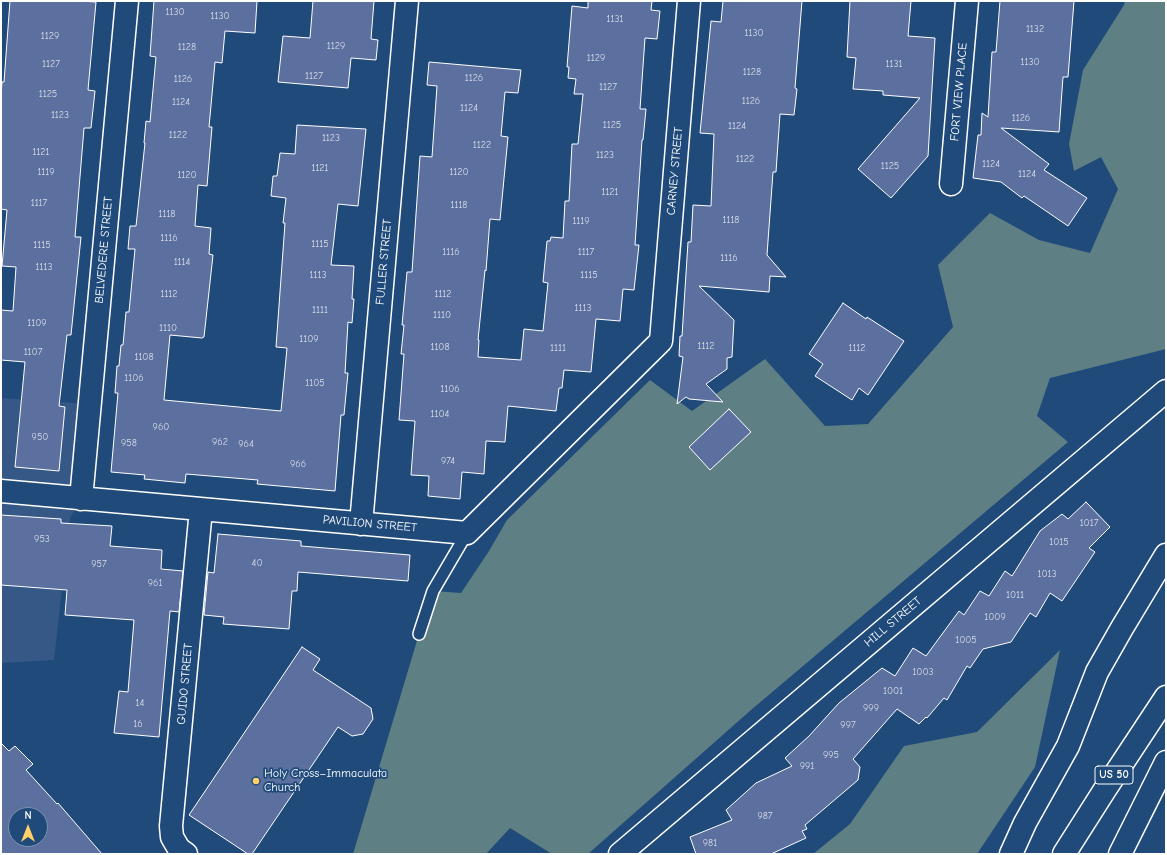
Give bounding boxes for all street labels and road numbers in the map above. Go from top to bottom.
street label: FORT VIEW PLACE [948,42,970,142]
street label: CARNEY STREET [664,126,686,216]
street label: BELVEDERE STREET [92,196,116,304]
street label: FULLER STREET [373,218,395,306]
street label: PAVILION STREET [322,513,418,535]
street label: HILL STREET [861,594,925,650]
street label: GUIDO STREET [174,643,196,725]
road number: US 50 [1095,766,1133,784]

